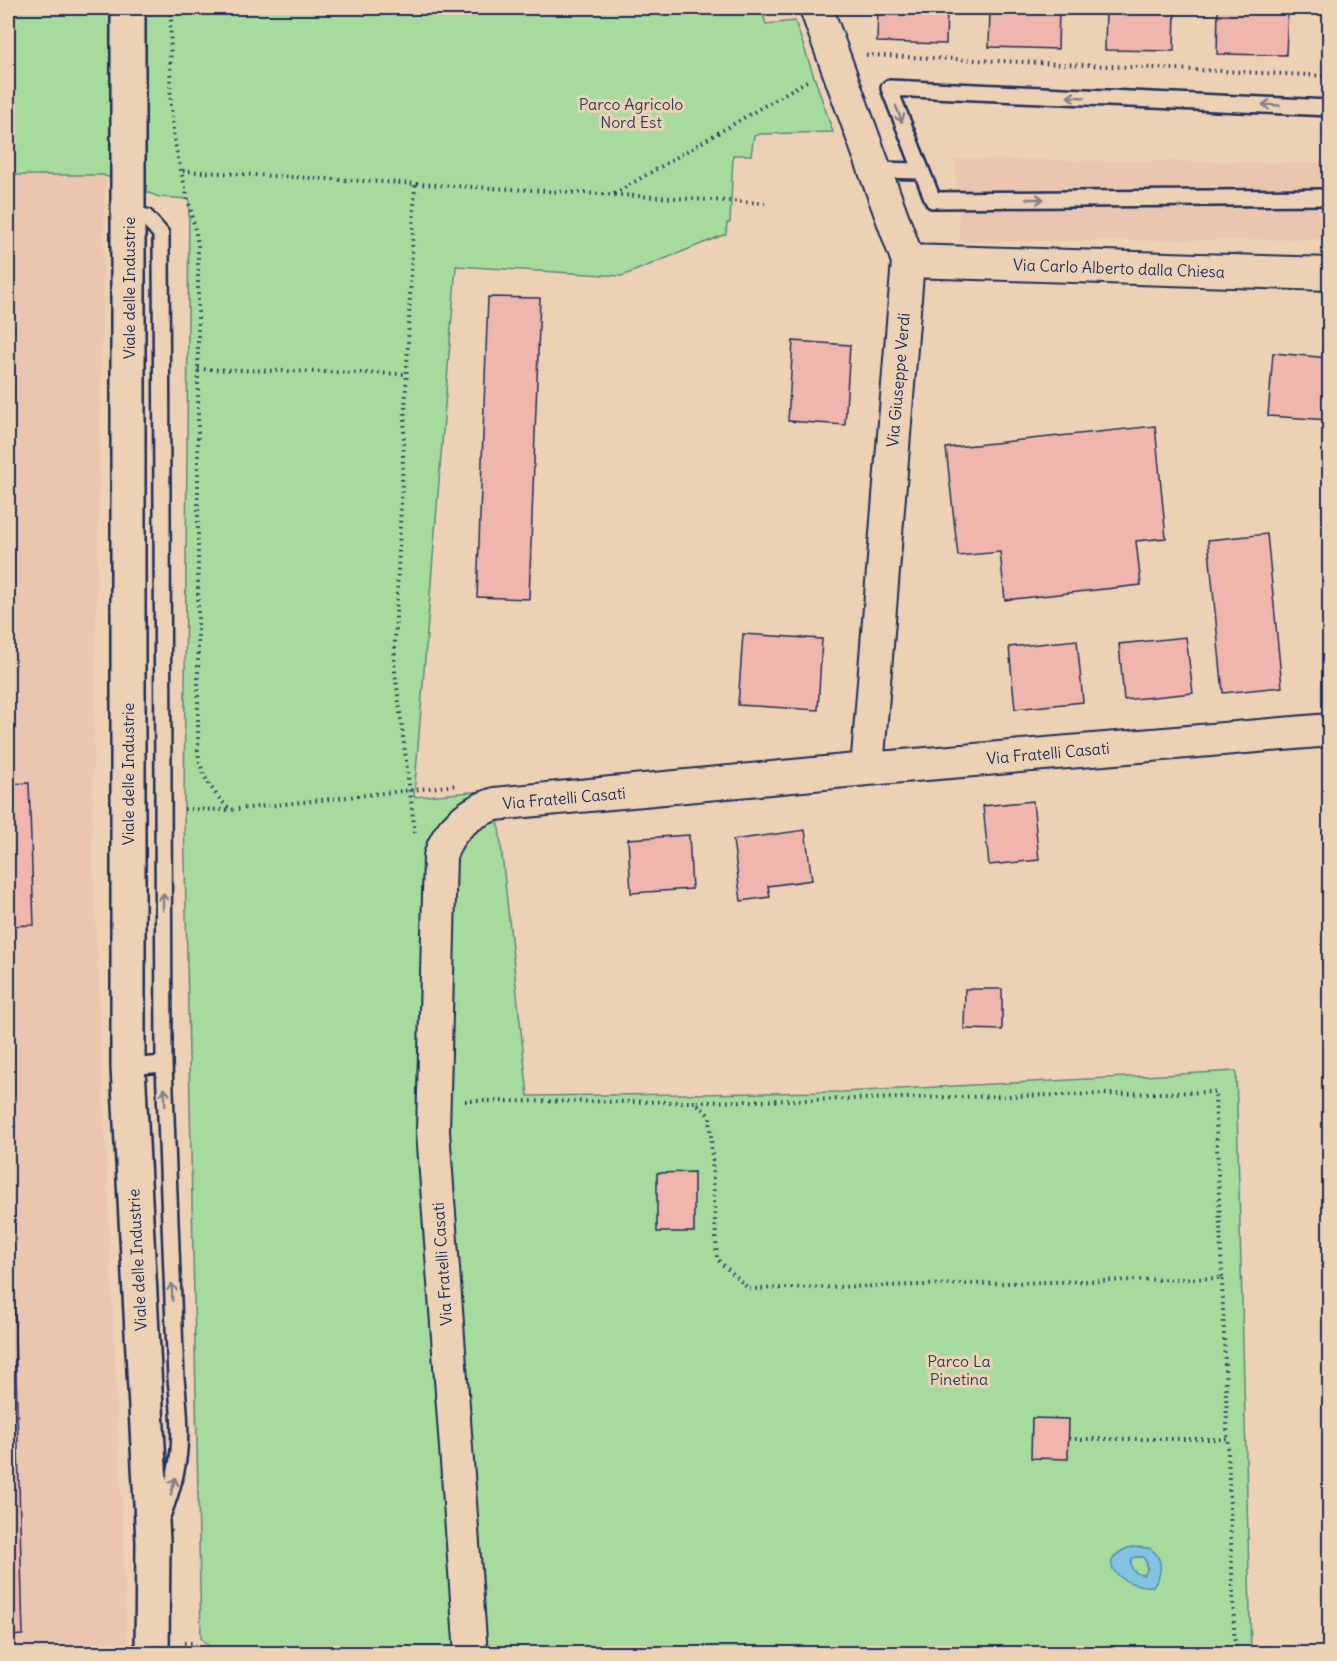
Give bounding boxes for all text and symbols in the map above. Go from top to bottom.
one-way arrow [1067,91,1087,102]
park label: Parco Agricolo Nord Est [579,94,683,132]
one-way arrow [1262,100,1282,111]
one-way arrow [894,104,905,123]
one-way arrow [1025,193,1045,205]
street label: Viale delle Industrie [119,217,139,359]
street label: Via Carlo Alberto dalla Chiesa [1013,254,1225,282]
street label: Via Giuseppe Verdi [882,312,914,448]
street label: Viale delle Industrie [118,703,138,845]
street label: Via Fratelli Casati [985,738,1111,768]
street label: Via Fratelli Casati [501,783,627,813]
one-way arrow [157,893,169,913]
one-way arrow [159,1088,171,1108]
street label: Viale delle Industrie [123,1188,151,1332]
street label: Via Fratelli Casati [428,1202,456,1326]
one-way arrow [167,1283,178,1303]
park label: Parco La Pinetina [927,1351,991,1389]
one-way arrow [168,1477,179,1496]

